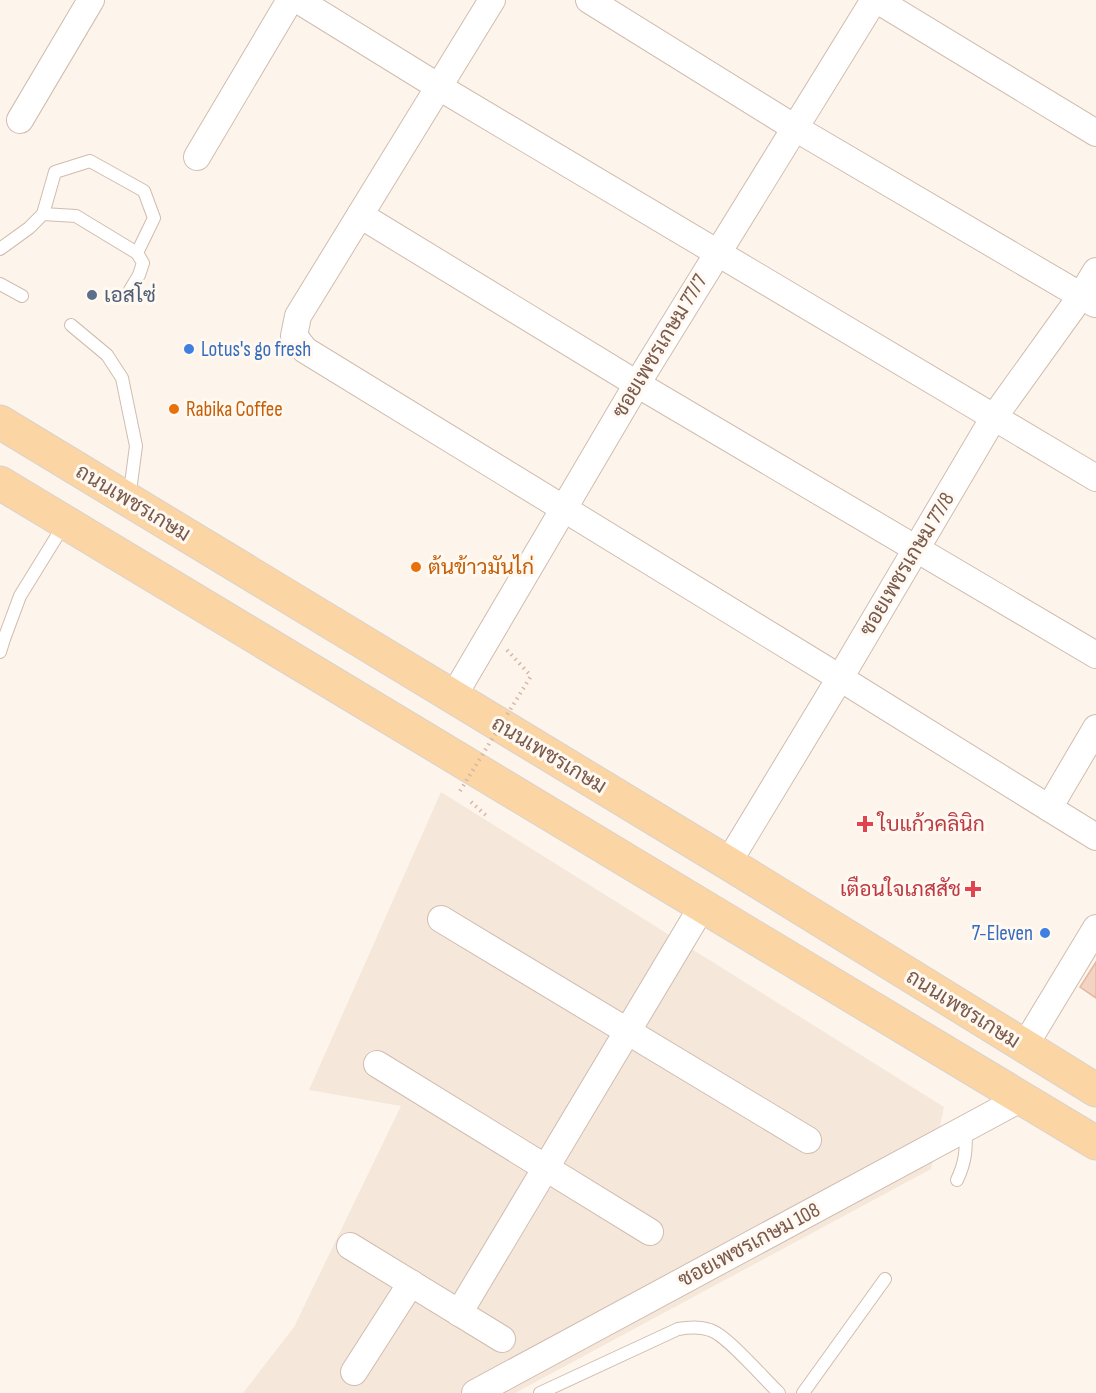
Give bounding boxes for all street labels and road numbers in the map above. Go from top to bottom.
street label: ซอยเพชรเกษม 77/7 [607,269,713,422]
street label: ถนนเพชรเกษม [71,459,195,547]
street label: ซอยเพชรเกษม 77/8 [854,488,960,640]
street label: ถนนเพชรเกษม [487,711,611,799]
street label: ถนนเพชรเกษม [902,964,1024,1054]
street label: ซอยเพชรเกษม 108 [674,1197,824,1293]

